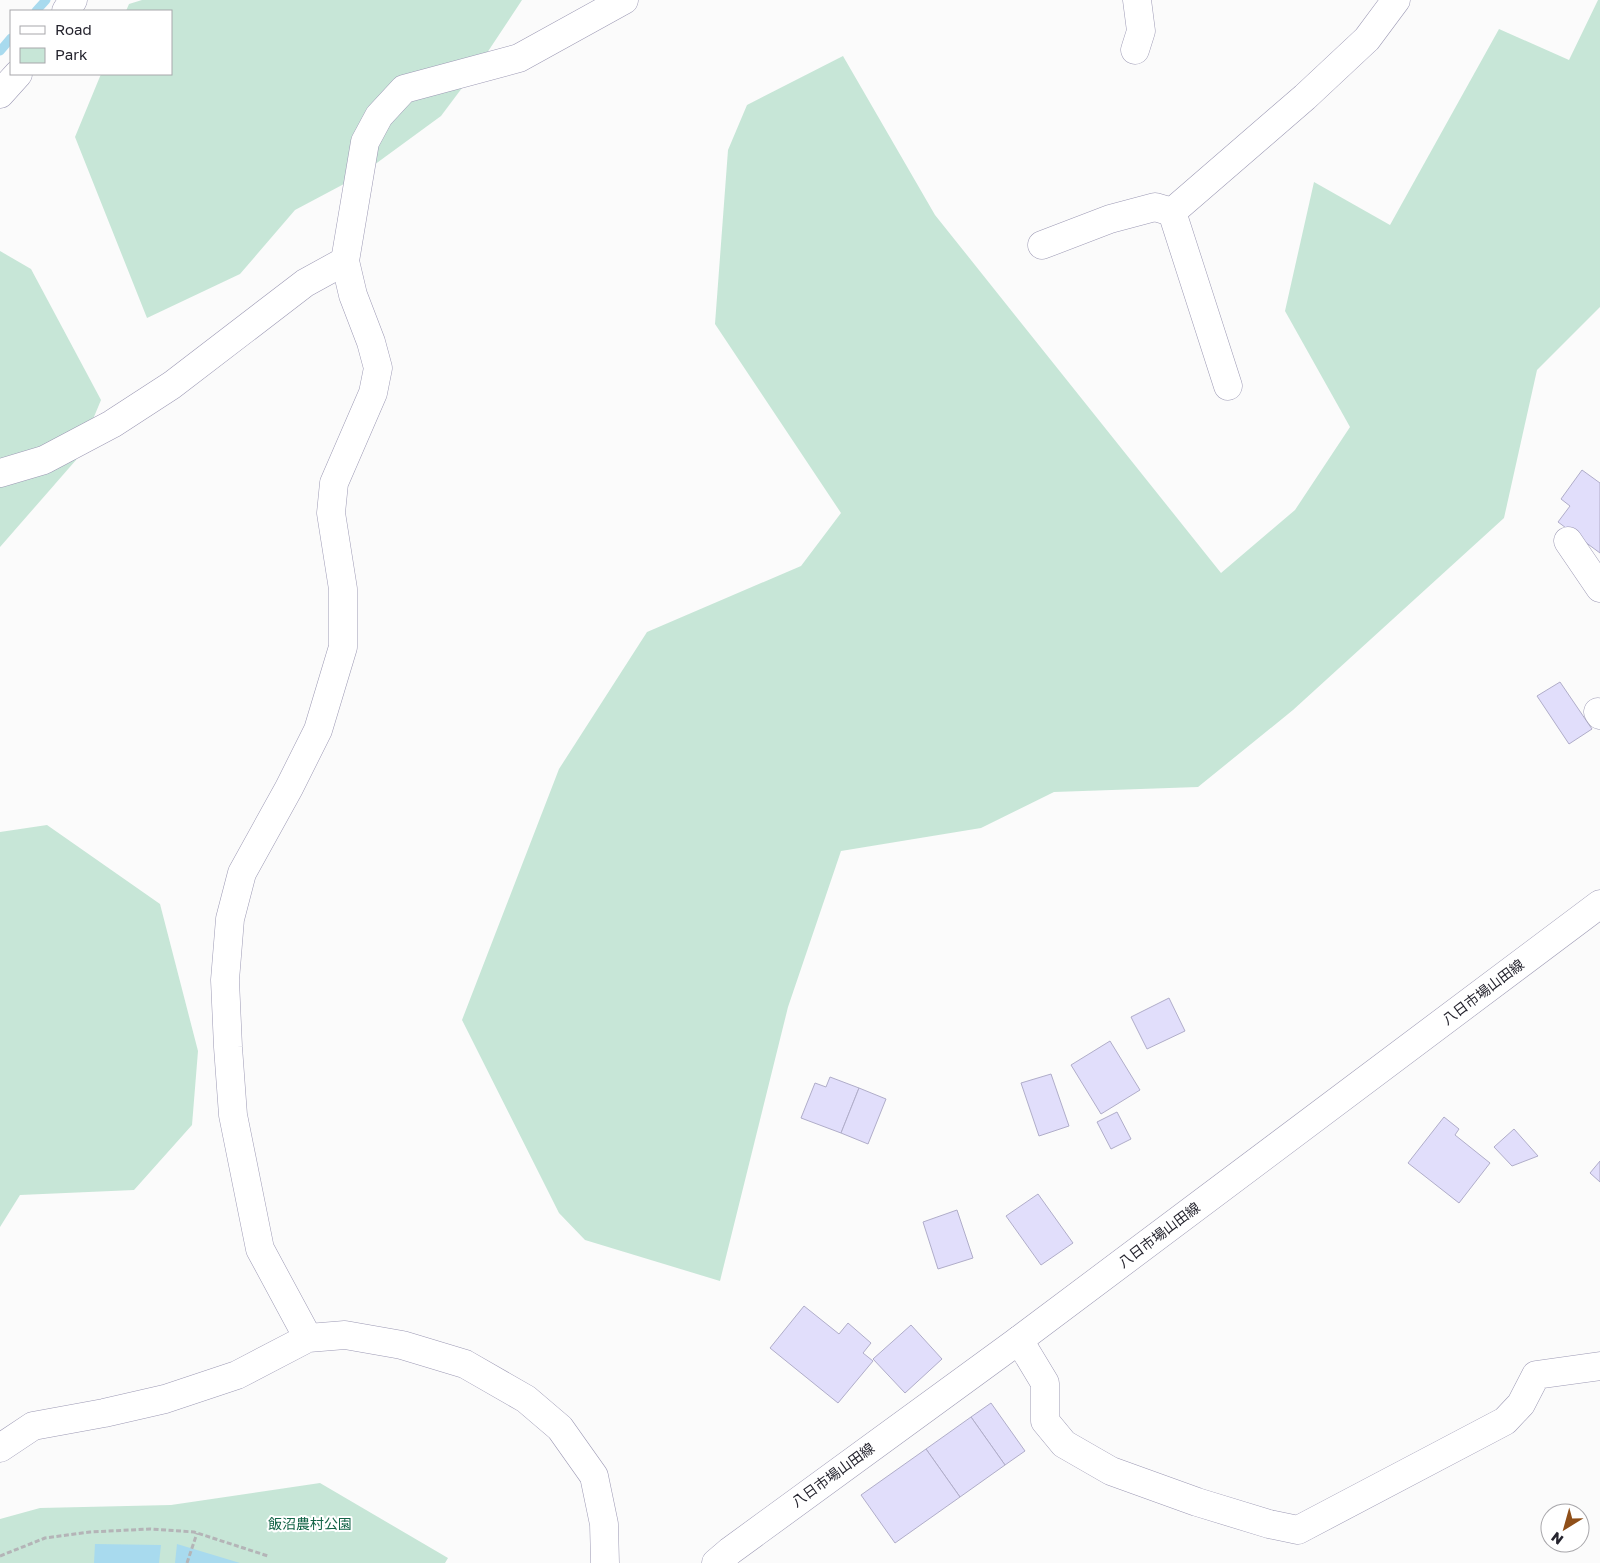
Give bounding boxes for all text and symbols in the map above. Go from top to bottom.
legend [10,10,172,75]
text: Road [55,20,92,38]
text: Park [55,45,88,63]
street label: 八日市場山田線 [1438,955,1527,1028]
street label: 八日市場山田線 [1114,1198,1203,1271]
street label: 八日市場山田線 [788,1439,877,1510]
north arrow [1540,1503,1590,1553]
park label: 飯沼農村公園 [268,1515,352,1532]
text: N [1548,1529,1566,1549]

